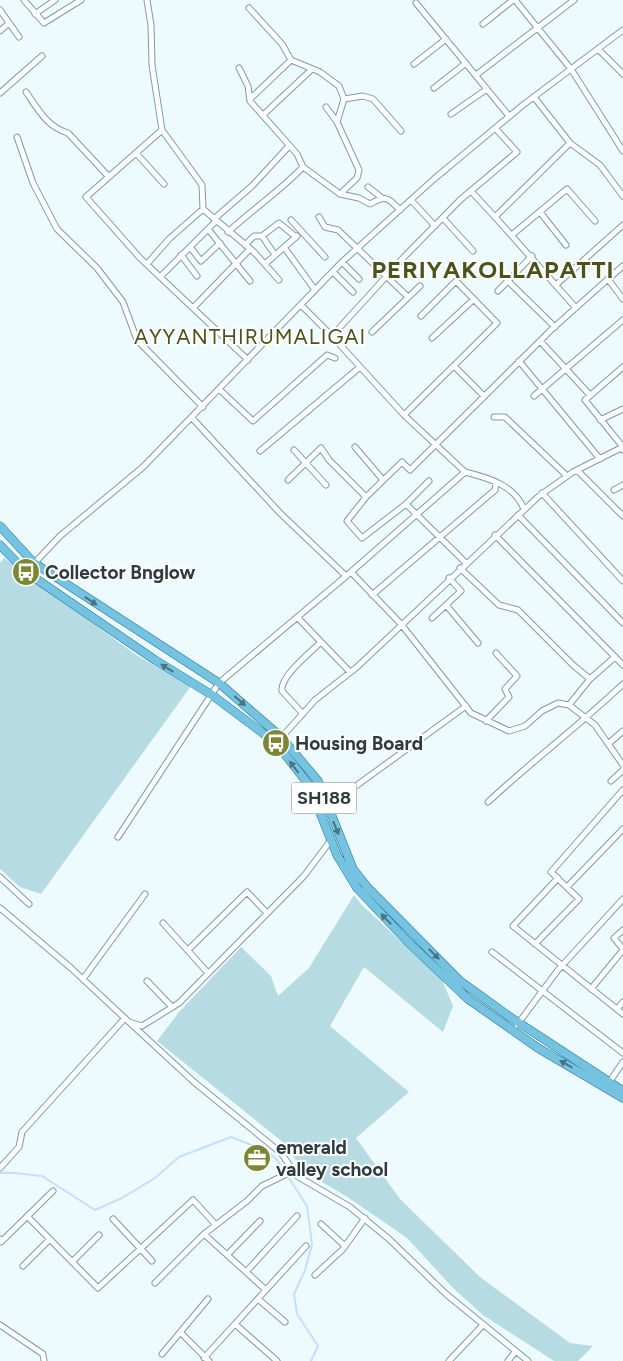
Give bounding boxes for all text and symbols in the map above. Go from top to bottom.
district label: PERIYAKOLLAPATTI [372,255,614,284]
district label: AYYANTHIRUMALIGAI [134,324,366,349]
bus stop icon: Collector Bnglow [11,557,41,587]
place label: Collector Bnglow [45,561,195,584]
one-way arrow [84,596,97,606]
one-way arrow [160,663,173,672]
one-way arrow [233,695,245,707]
bus stop icon: Housing Board [261,728,291,758]
place label: Housing Board [295,732,423,755]
one-way arrow [289,760,300,773]
road number: SH188 [292,782,356,814]
one-way arrow [332,821,340,835]
one-way arrow [380,913,392,925]
one-way arrow [428,948,440,960]
one-way arrow [559,1060,573,1069]
place label: emerald valley school [276,1136,388,1181]
office icon: emerald valley school [242,1143,272,1173]

